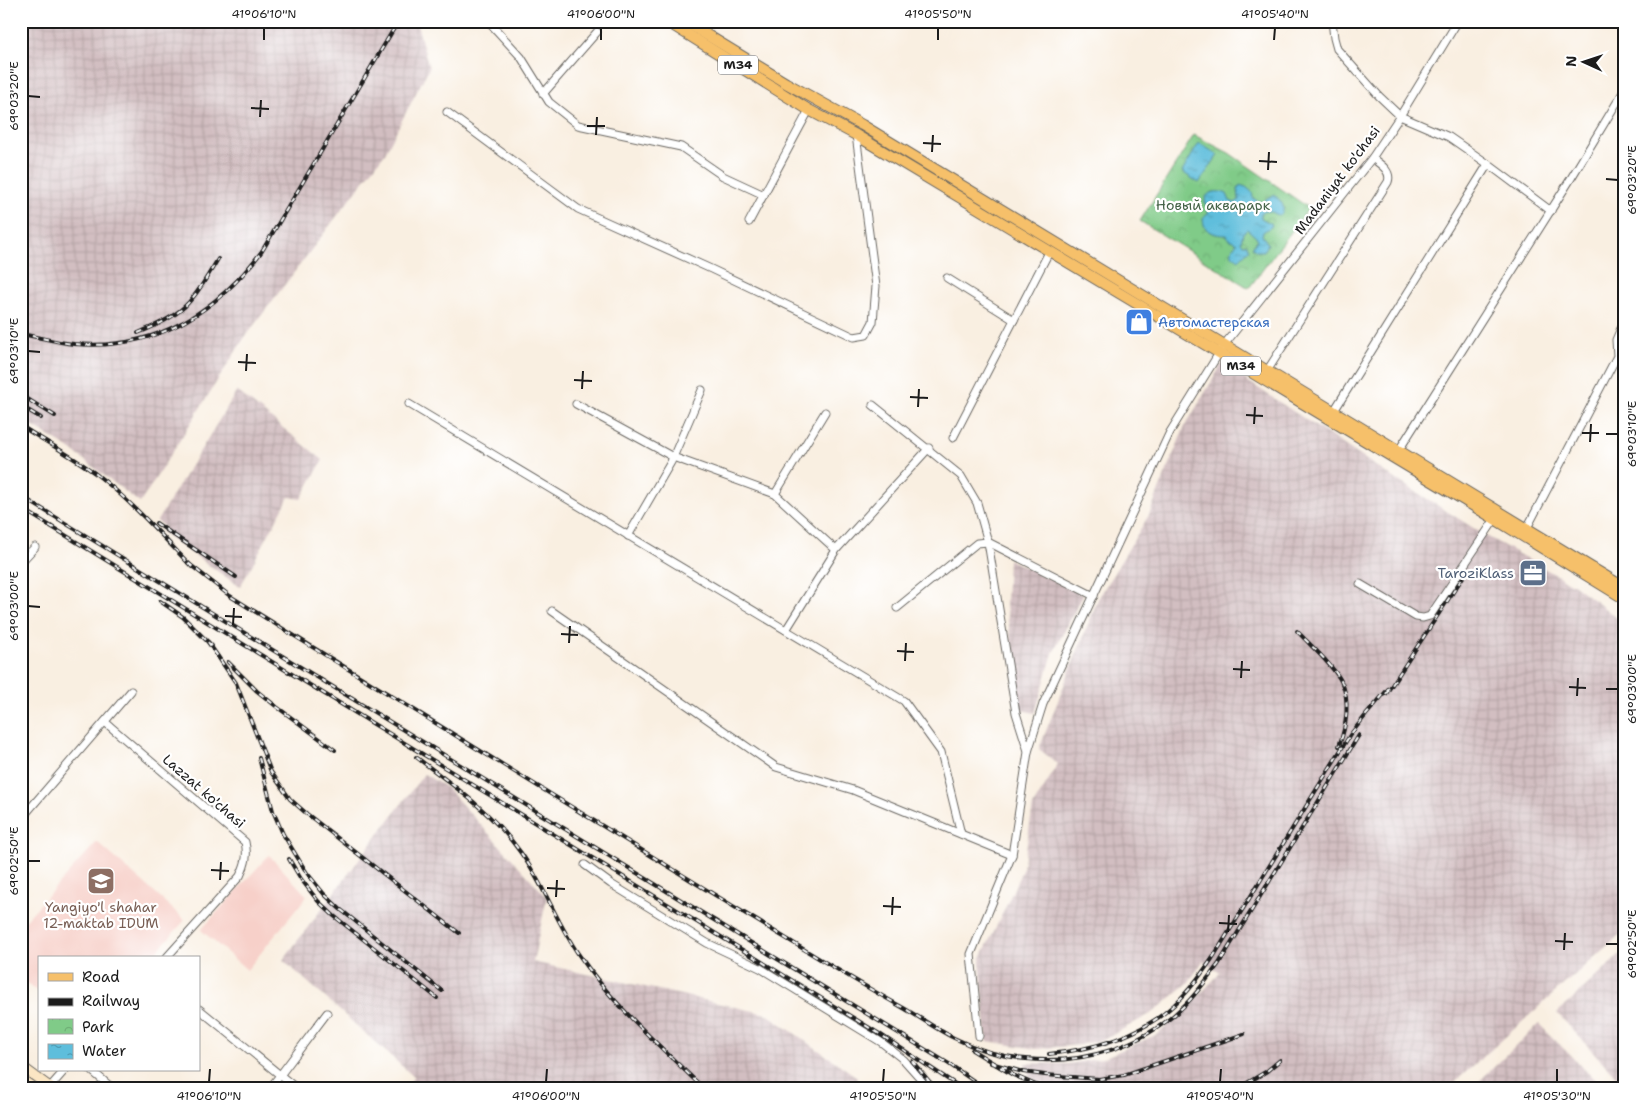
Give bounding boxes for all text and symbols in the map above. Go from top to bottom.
text: 41°06'10"N [231,6,297,22]
text: 41°06'00"N [567,6,635,22]
text: 41°05'50"N [904,6,972,22]
text: 41°05'40"N [1241,6,1309,22]
north arrow [1558,38,1608,88]
text: N [1562,55,1580,67]
road number: M34 [718,56,758,74]
text: 69°03'20"E [6,61,22,131]
street label: Madaniyat ko'chasi [1290,122,1384,238]
text: 69°03'20"E [1624,145,1640,215]
park label: Новый акварарк [1156,196,1271,214]
shop icon: Автомастерская [1124,307,1154,337]
place label: Автомастерская [1158,313,1270,331]
text: 69°03'10"E [6,318,22,384]
road number: M34 [1221,356,1261,376]
text: 69°03'10"E [1624,401,1640,467]
office icon: TaroziKlass [1518,558,1548,588]
place label: TaroziKlass [1438,564,1514,582]
text: 69°03'00"E [6,571,22,641]
text: 69°03'00"E [1624,654,1640,724]
street label: Lazzat ko'chasi [159,750,249,832]
text: 69°02'50"E [6,826,22,896]
school or university icon: Yangiyo'l shahar 12-maktab IDUM [86,866,116,896]
place label: Yangiyo'l shahar 12-maktab IDUM [43,898,159,932]
text: 69°02'50"E [1624,909,1640,979]
legend [38,956,200,1072]
text: Road [82,967,120,987]
text: Railway [82,991,140,1011]
text: Park [82,1017,114,1037]
text: Water [82,1041,126,1061]
text: 41°06'10"N [176,1088,242,1104]
text: 41°06'00"N [512,1088,580,1104]
text: 41°05'50"N [849,1088,917,1104]
text: 41°05'40"N [1186,1088,1254,1104]
text: 41°05'30"N [1523,1088,1591,1104]

